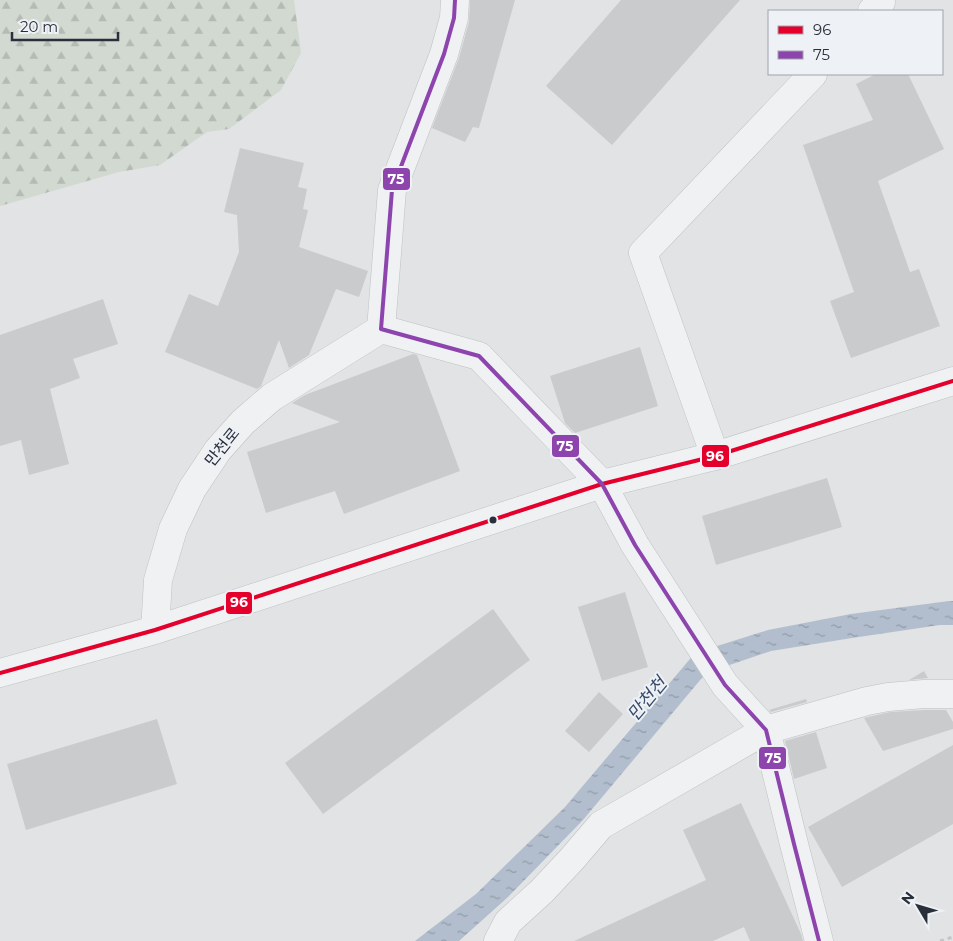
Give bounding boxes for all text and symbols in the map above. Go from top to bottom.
scale bar [12,10,119,42]
legend [768,10,943,75]
text: 20 m [20,17,58,36]
text: 96 [813,20,831,39]
text: 75 [813,45,830,64]
line badge: 75 [382,167,411,191]
text: 75 [388,170,404,188]
street label: 만천로 [201,424,243,470]
line badge: 75 [551,434,580,458]
text: 75 [557,437,573,455]
line badge: 96 [701,444,730,468]
text: 96 [706,447,724,465]
unlabelled marker [488,515,498,525]
line badge: 96 [225,591,253,615]
text: 96 [230,593,248,611]
water label: 만천천 [623,671,673,725]
line badge: 75 [758,746,787,770]
text: 75 [765,749,781,767]
north arrow [893,881,943,931]
text: N [897,888,918,908]

